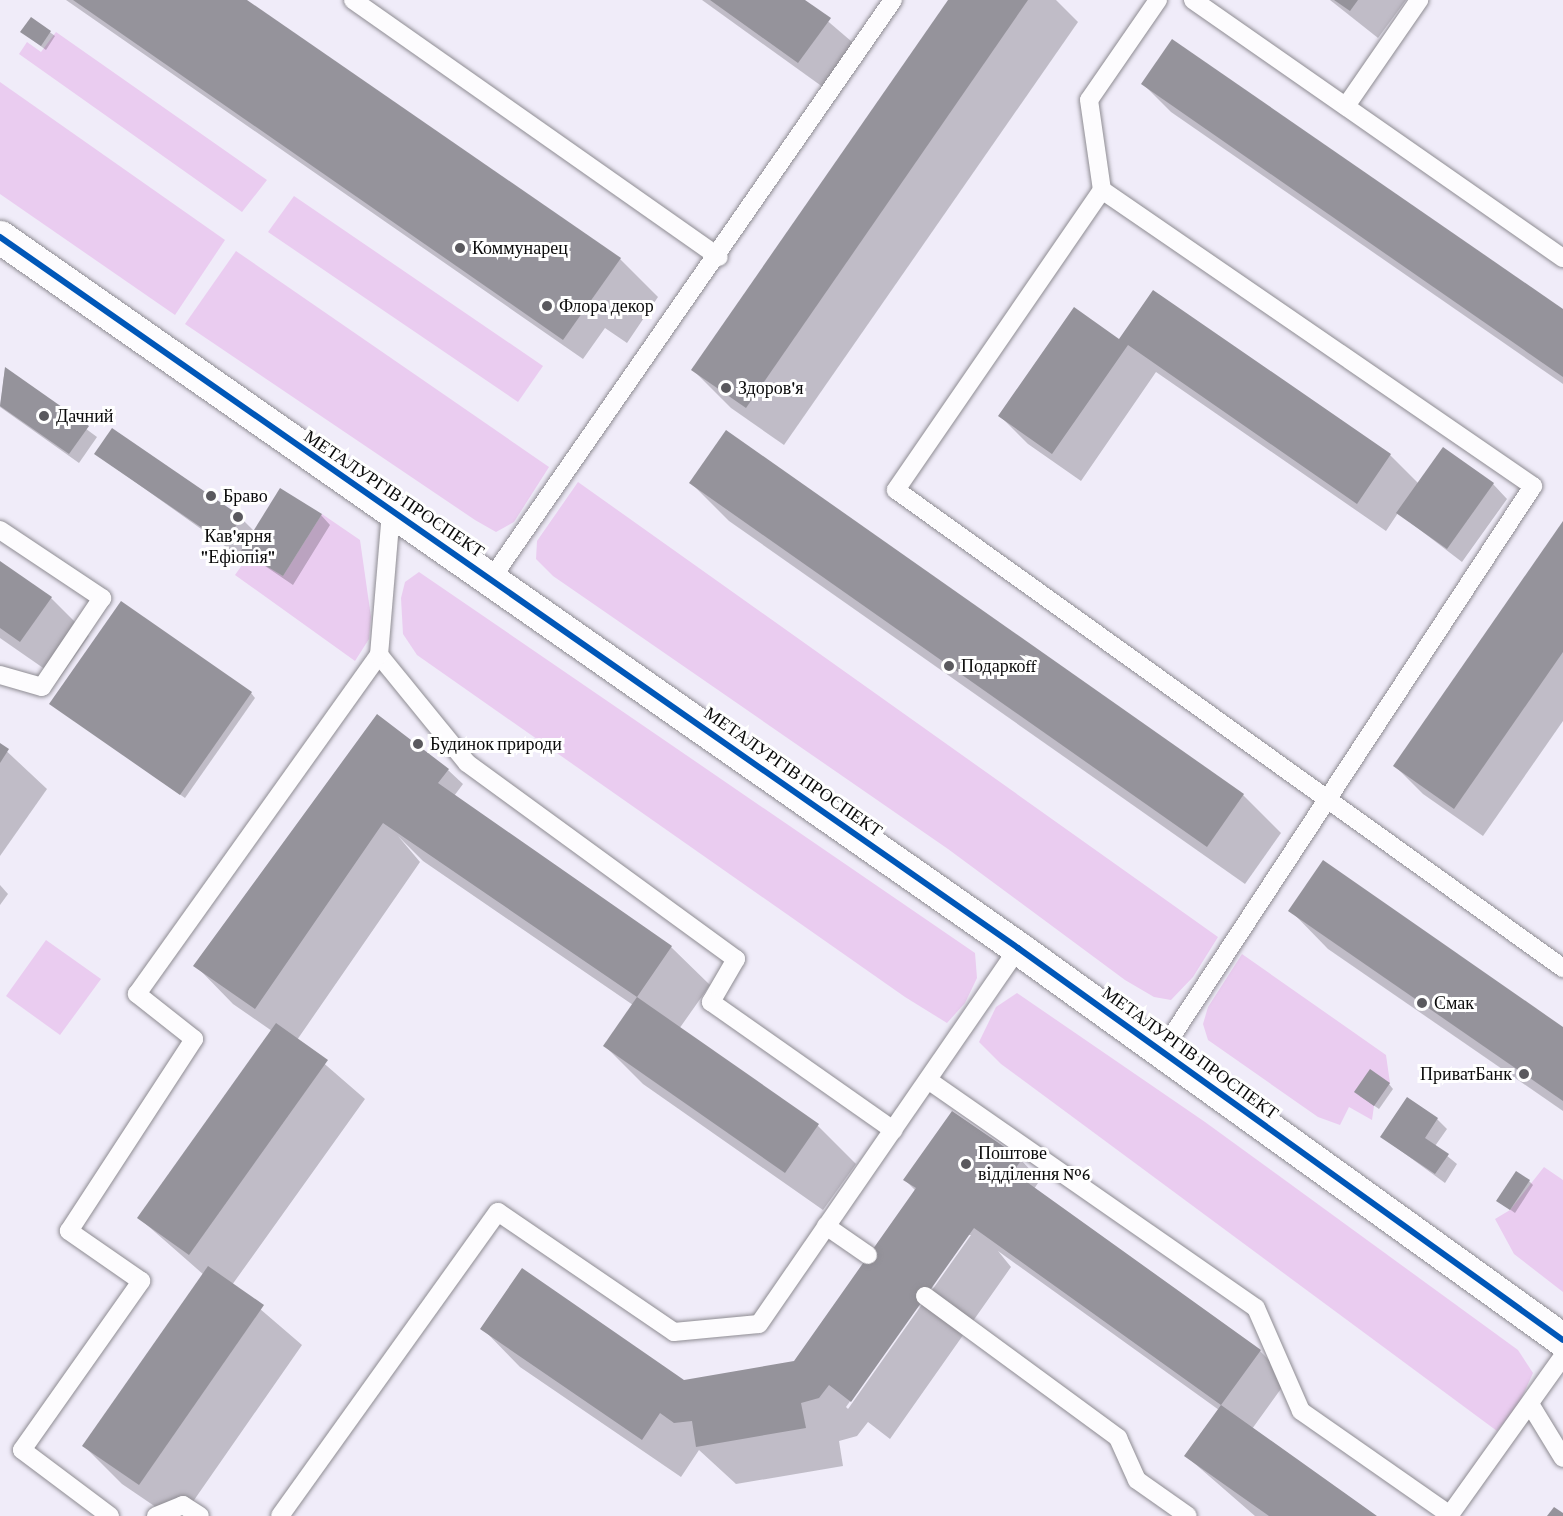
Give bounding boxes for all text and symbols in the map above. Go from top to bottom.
place label: Коммунарец [472,237,568,259]
marker: Коммунарец [453,241,467,255]
place label: Флора декор [559,295,654,317]
marker: Флора декор [540,299,554,313]
place label: Здоров'я [738,377,804,399]
marker: Здоров'я [719,381,733,395]
place label: Дачний [56,405,113,427]
marker: Дачний [37,409,51,423]
street label: МЕТАЛУРГІВ ПРОСПЕКТ [300,426,488,562]
place label: Браво [223,485,268,507]
marker: Браво [204,489,218,503]
marker: Кав'ярня "Ефіопія" [231,510,245,524]
place label: Кав'ярня "Ефіопія" [201,526,275,568]
place label: Подаркоff [961,655,1036,677]
marker: Подаркоff [942,659,956,673]
street label: МЕТАЛУРГІВ ПРОСПЕКТ [700,702,886,842]
place label: Будинок природи [430,733,562,755]
marker: Будинок природи [411,737,425,751]
street label: МЕТАЛУРГІВ ПРОСПЕКТ [1098,982,1282,1124]
place label: Смак [1434,992,1474,1014]
marker: Смак [1415,996,1429,1010]
place label: ПриватБанк [1420,1063,1512,1085]
marker: ПриватБанк [1517,1067,1531,1081]
place label: Поштове відділення №6 [978,1143,1091,1186]
marker: Поштове відділення №6 [959,1157,973,1171]

